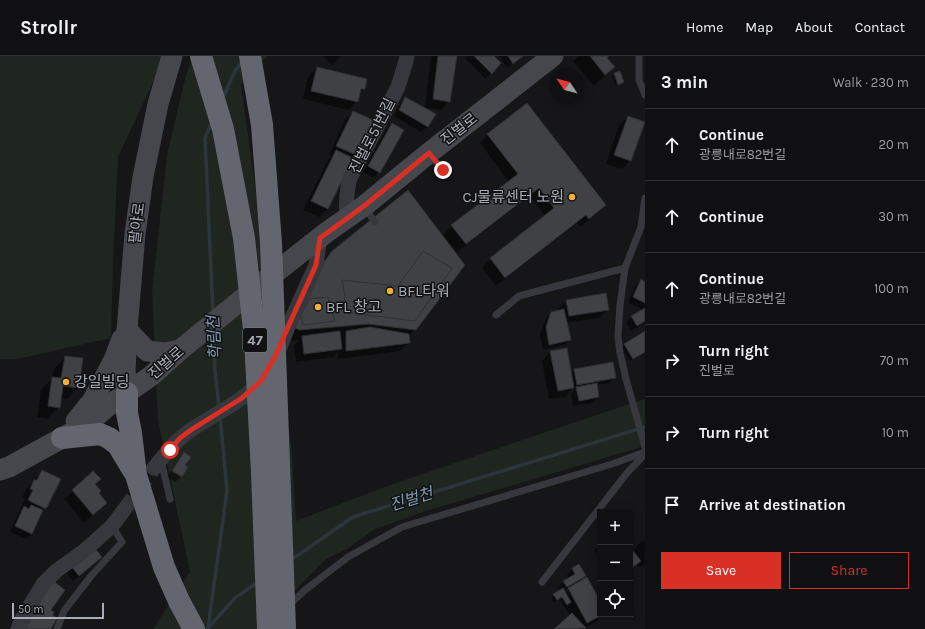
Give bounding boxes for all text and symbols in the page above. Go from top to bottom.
text: Strollr [20,17,77,39]
text: Home [686,19,723,36]
text: Map [745,19,773,36]
text: About [795,19,833,36]
text: Contact [855,19,905,36]
north arrow [549,68,585,104]
text: 3 min [661,72,708,92]
text: Walk · 230 m [833,75,909,90]
street label: 진벌로51번길 [345,95,399,177]
street label: 진벌로 [437,109,481,149]
text: Continue [699,126,764,144]
icon: ahead [661,134,683,156]
text: 20 m [879,137,909,152]
text: 광릉내로82번길 [699,147,786,162]
route end [434,161,452,179]
place label: CJ물류센터 노원 [462,188,564,206]
marker: CJ물류센터 노원 [567,192,577,202]
street label: 팔야로 [126,201,148,245]
icon: ahead [661,206,683,228]
text: Continue [699,208,764,226]
text: 30 m [878,209,909,224]
text: Continue [699,270,764,288]
icon: ahead [661,278,683,300]
text: 100 m [874,281,909,296]
place label: BFL타워 [398,282,450,300]
marker: BFL타워 [385,286,395,296]
text: 광릉내로82번길 [699,291,786,306]
place label: BFL 창고 [326,298,382,316]
marker: BFL 창고 [313,302,323,312]
water label: 학림천 [203,313,225,361]
road number: 47 [243,328,267,352]
text: Turn right [699,342,769,360]
street label: 진벌로 [144,343,188,383]
icon: right [661,350,683,372]
text: 70 m [880,353,909,368]
text: 진벌로 [699,363,735,378]
place label: 강일빌딩 [74,373,129,391]
marker: 강일빌딩 [61,377,71,387]
icon: right [661,422,683,444]
text: Turn right [699,424,769,442]
text: 10 m [882,425,909,440]
route start [161,441,179,459]
water label: 진벌천 [387,483,437,515]
icon: arrive [661,494,683,516]
text: Arrive at destination [699,496,846,514]
map controls [597,509,633,617]
button: + [597,509,633,545]
button: − [597,545,633,581]
button: Save [661,552,781,589]
button: Share [789,552,909,589]
button: locate [597,581,633,617]
scale bar [12,601,104,620]
text: 50 m [18,603,44,616]

